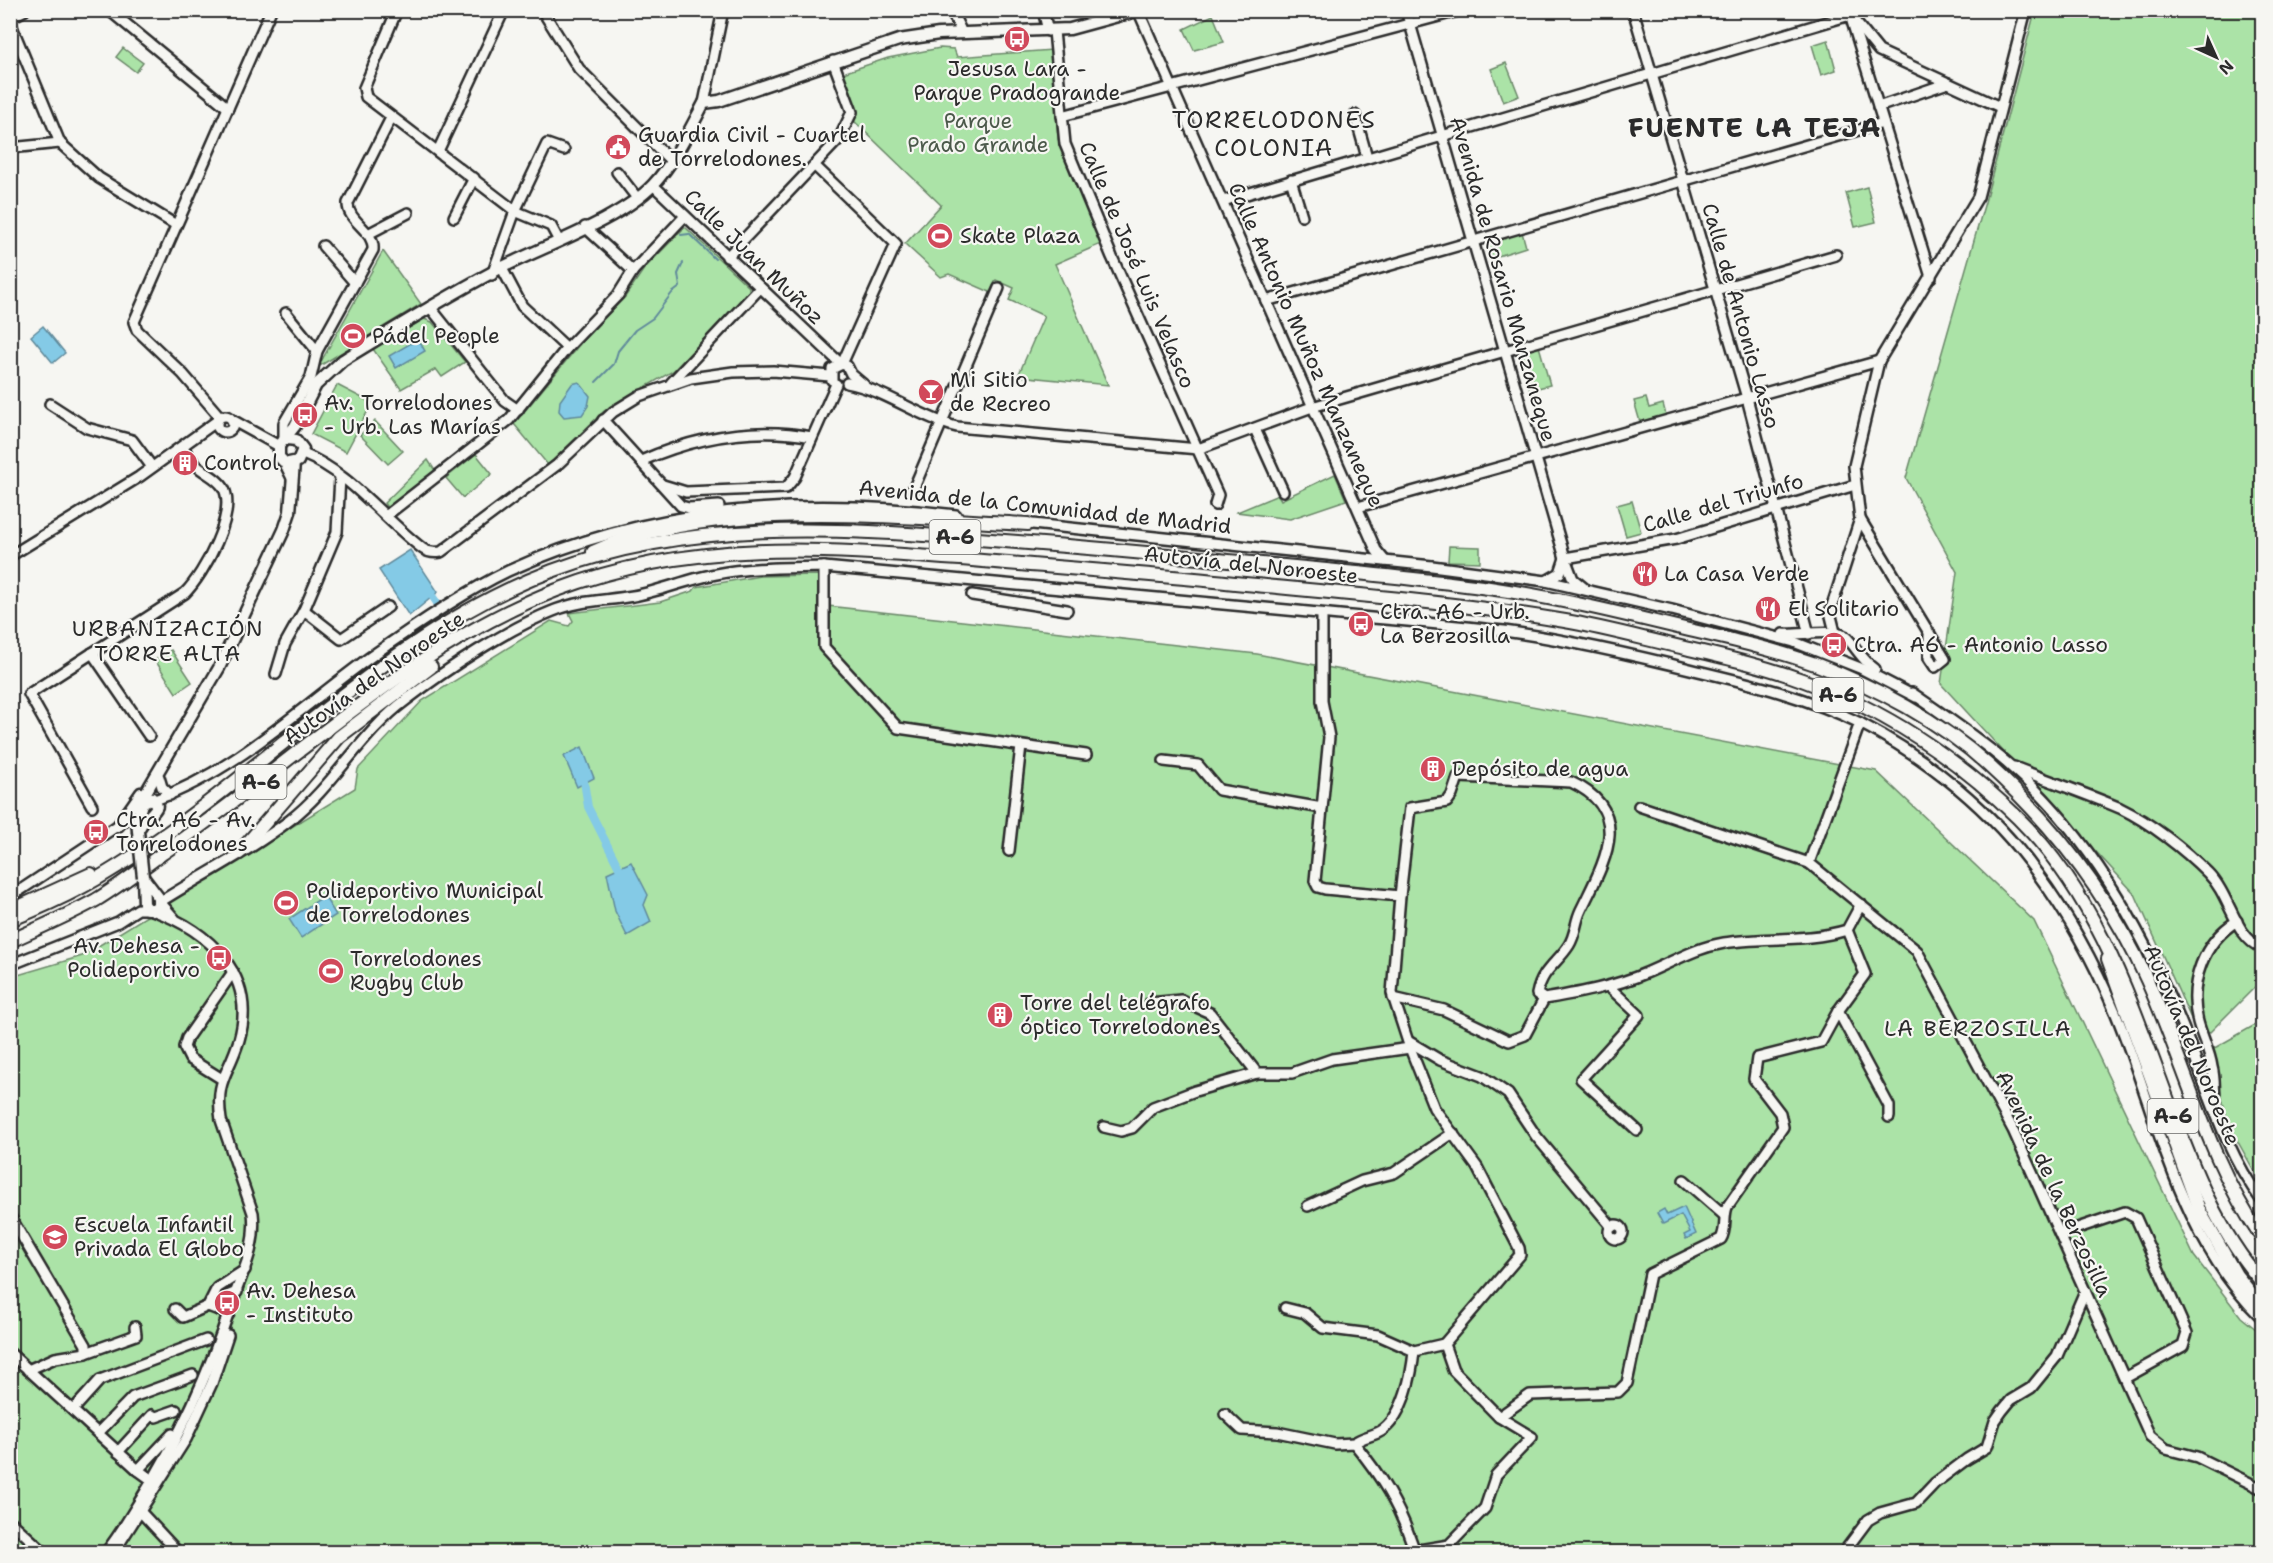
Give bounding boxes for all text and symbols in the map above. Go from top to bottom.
bus stop icon: Jesusa Lara - Parque Pradogrande [1002,24,1032,54]
north arrow [2186,27,2246,87]
place label: Jesusa Lara - Parque Pradogrande [914,55,1120,107]
text: N [2214,55,2238,79]
district label: TORRELODONES COLONIA [1172,104,1376,164]
park label: Parque Prado Grande [907,107,1049,159]
district label: FUENTE LA TEJA [1628,109,1882,146]
street label: Avenida de Rosario Manzaneque [1443,113,1563,445]
place label: Guardia Civil - Cuartel de Torrelodones. [638,121,867,173]
public building icon: Guardia Civil - Cuartel de Torrelodones. [603,132,633,162]
street label: Calle de José Luis Velasco [1072,137,1202,393]
street label: Calle Antonio Muñoz Manzaneque [1222,178,1390,512]
street label: Calle Juan Muñoz [678,183,830,331]
street label: Calle de Antonio Lasso [1695,200,1787,432]
sports icon: Skate Plaza [925,221,955,251]
place label: Skate Plaza [960,222,1080,250]
sports icon: Pádel People [338,321,368,351]
place label: Pádel People [372,322,500,350]
place label: Mi Sitio de Recreo [950,366,1051,418]
bar icon: Mi Sitio de Recreo [916,377,946,407]
place label: Av. Torrelodones - Urb. Las Marías [324,389,501,441]
bus stop icon: Av. Torrelodones - Urb. Las Marías [290,400,320,430]
building icon: Control [170,448,200,478]
place label: Control [204,449,279,477]
street label: Calle del Triunfo [1639,467,1807,539]
street label: Avenida de la Comunidad de Madrid [857,474,1233,540]
road number: A-6 [930,520,980,554]
street label: Autovía del Noroeste [1142,540,1360,590]
restaurant icon: La Casa Verde [1630,559,1660,589]
place label: La Casa Verde [1664,560,1810,588]
restaurant icon: El Solitario [1753,594,1783,624]
place label: El Solitario [1788,595,1899,623]
place label: Ctra. A6 - Urb. La Berzosilla [1380,598,1530,650]
street label: Autovía del Noroeste [278,605,470,751]
bus stop icon: Ctra. A6 - Urb. La Berzosilla [1346,609,1376,639]
district label: URBANIZACIÓN TORRE ALTA [72,614,264,668]
bus stop icon: Ctra. A6 - Antonio Lasso [1819,630,1849,660]
place label: Ctra. A6 - Antonio Lasso [1854,631,2108,659]
road number: A-6 [1812,678,1864,712]
building icon: Depósito de agua [1418,754,1448,784]
place label: Depósito de agua [1452,755,1628,783]
road number: A-6 [236,765,286,799]
place label: Ctra. A6 - Av. Torrelodones [116,806,256,858]
bus stop icon: Ctra. A6 - Av. Torrelodones [81,817,111,847]
place label: Polideportivo Municipal de Torrelodones [306,877,544,929]
sports icon: Polideportivo Municipal de Torrelodones [271,888,301,918]
place label: Av. Dehesa - Polideportivo [67,932,200,984]
street label: Autovía del Noroeste [2137,940,2247,1150]
bus stop icon: Av. Dehesa - Polideportivo [204,943,234,973]
place label: Torrelodones Rugby Club [350,945,482,997]
sports icon: Torrelodones Rugby Club [316,956,346,986]
place label: Torre del telégrafo óptico Torrelodones [1020,989,1221,1041]
building icon: Torre del telégrafo óptico Torrelodones [985,1000,1015,1030]
district label: LA BERZOSILLA [1884,1014,2072,1043]
street label: Avenida de la Berzosilla [1989,1066,2119,1302]
road number: A-6 [2148,1099,2198,1133]
place label: Escuela Infantil Privada El Globo [74,1211,244,1263]
school or university icon: Escuela Infantil Privada El Globo [40,1222,70,1252]
place label: Av. Dehesa - Instituto [246,1277,356,1329]
bus stop icon: Av. Dehesa - Instituto [212,1288,242,1318]

